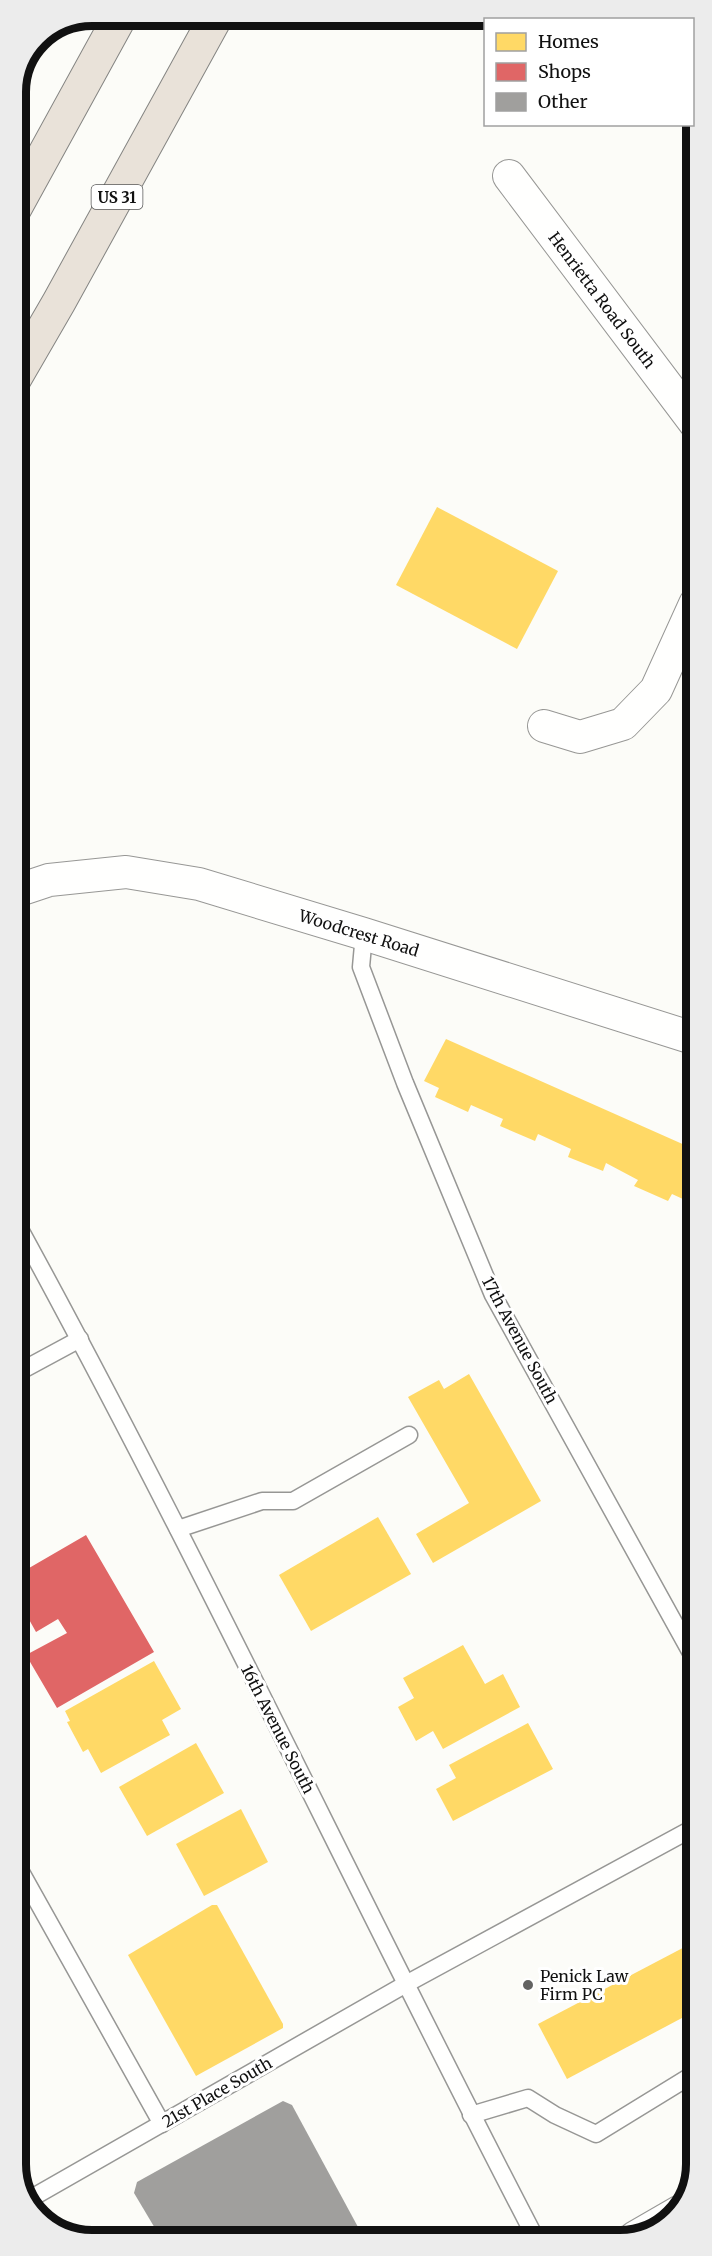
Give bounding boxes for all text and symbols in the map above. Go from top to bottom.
legend [484,18,694,126]
text: Homes [538,30,599,53]
text: Shops [538,60,591,83]
text: Other [538,90,588,113]
road number: US 31 [92,185,142,209]
street label: Henrietta Road South [544,228,660,372]
street label: Woodcrest Road [296,905,422,961]
street label: 17th Avenue South [478,1273,562,1407]
street label: 16th Avenue South [237,1661,319,1797]
place label: Penick Law Firm PC [540,1966,629,2004]
marker: Penick Law Firm PC [521,1978,535,1992]
street label: 21st Place South [159,2052,276,2132]

